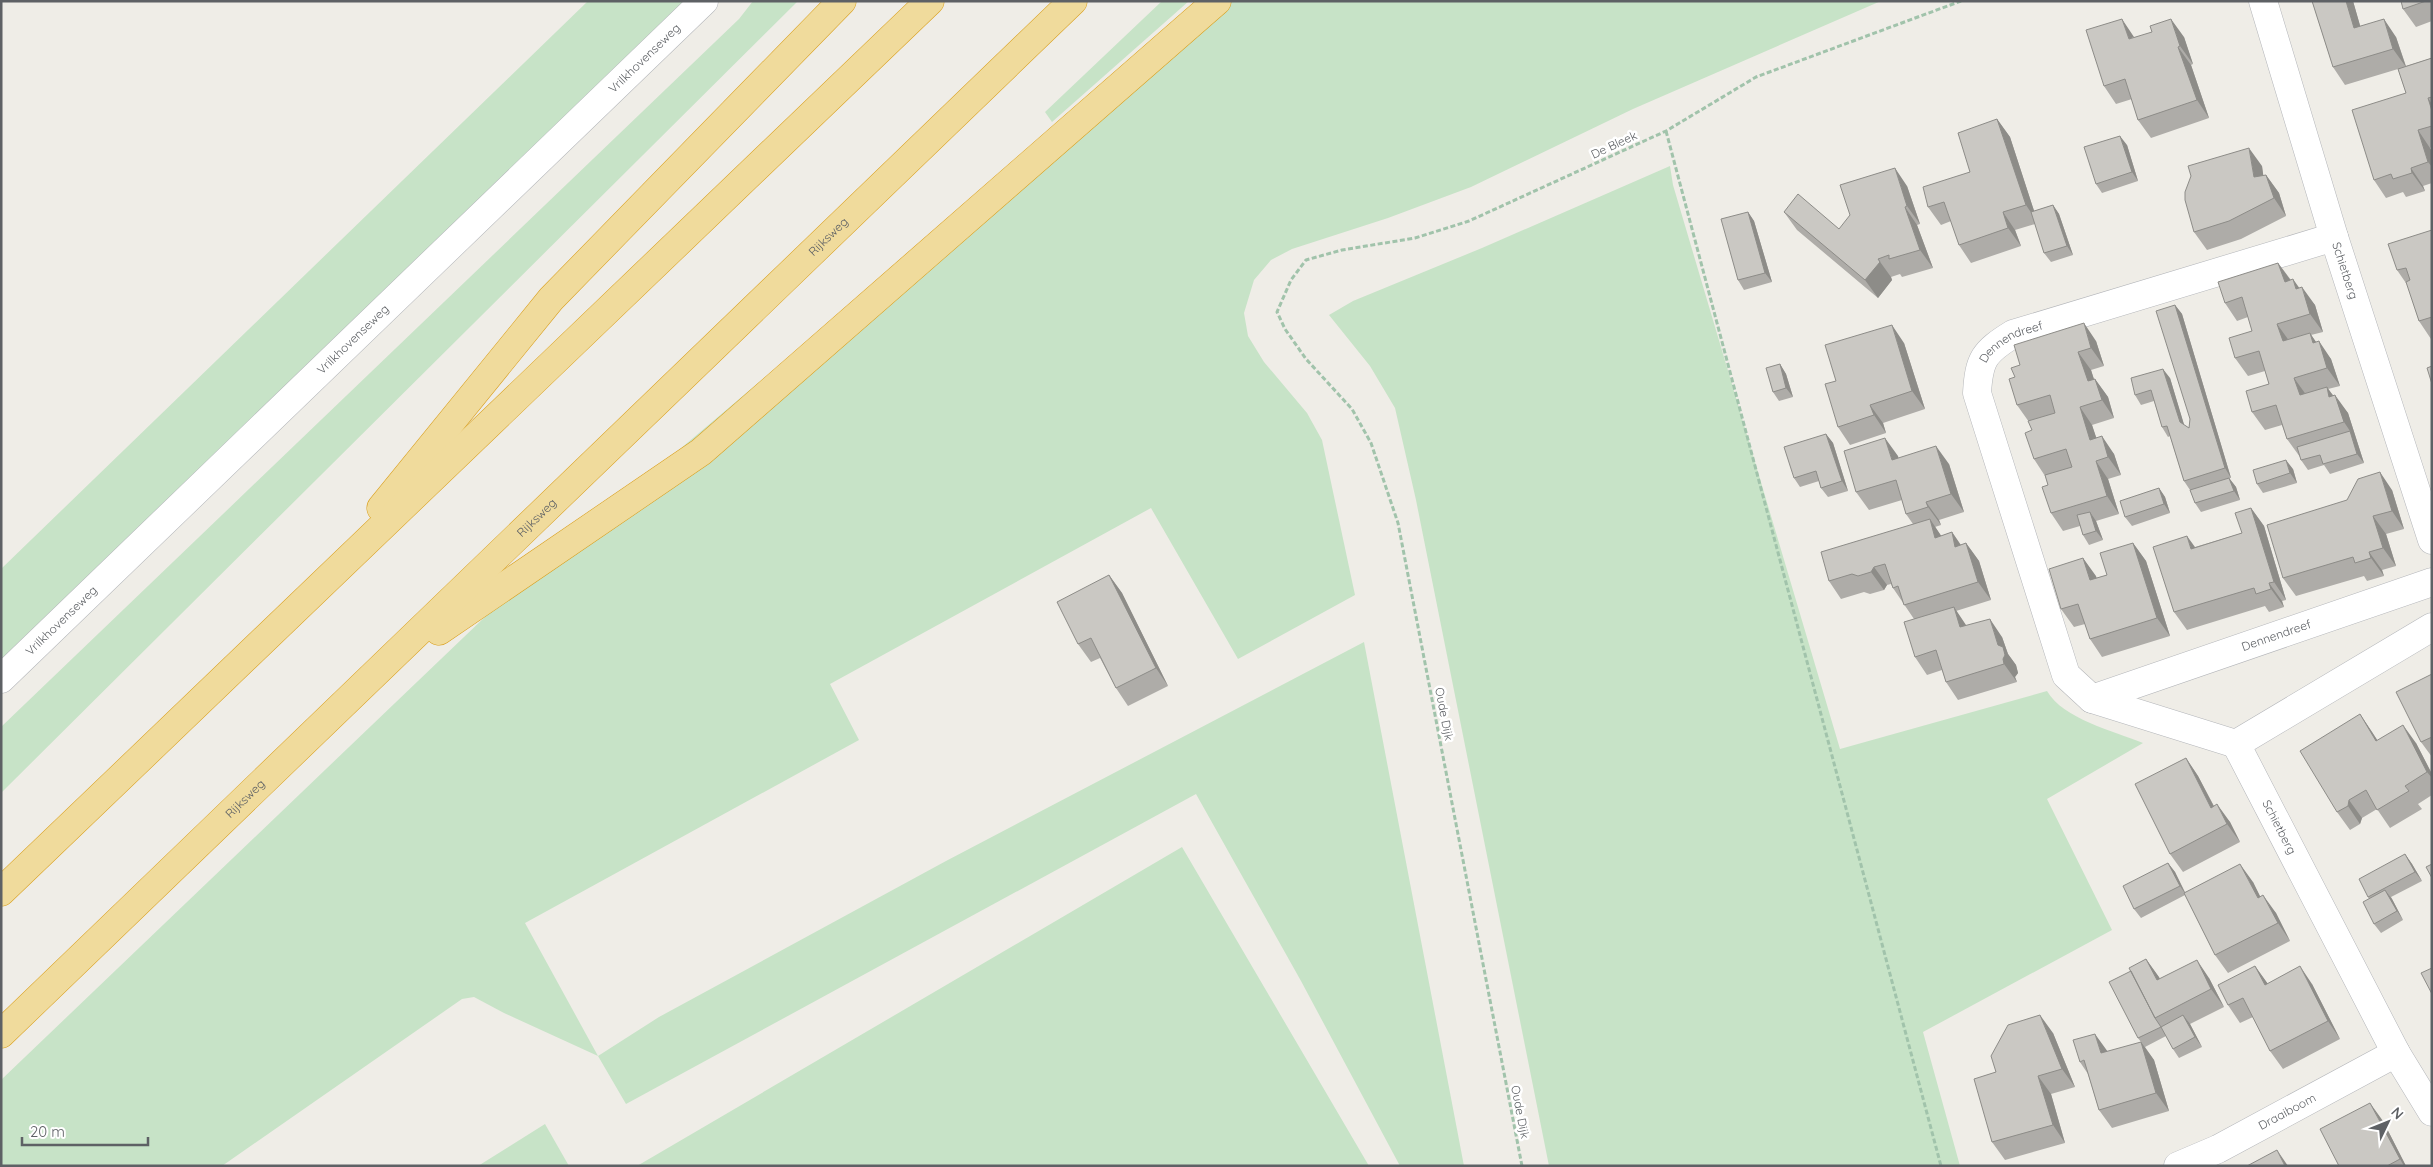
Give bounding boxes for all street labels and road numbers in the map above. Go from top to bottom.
street label: Vrilkhovenseweg [605,20,683,96]
street label: De Bleek [1588,127,1639,162]
street label: Rijksweg [805,214,851,259]
street label: Schietberg [2329,240,2362,301]
street label: Vrilkhovenseweg [314,301,392,377]
street label: Dennendreef [1975,317,2045,365]
street label: Rijksweg [513,495,559,540]
street label: Vrilkhovenseweg [22,582,100,658]
street label: Dennendreef [2239,616,2314,654]
street label: Oude Dijk [1432,686,1457,742]
street label: Rijksweg [222,776,268,821]
street label: Schietberg [2259,797,2300,857]
street label: Oude Dijk [1508,1084,1533,1140]
street label: Draaiboom [2256,1090,2318,1133]

